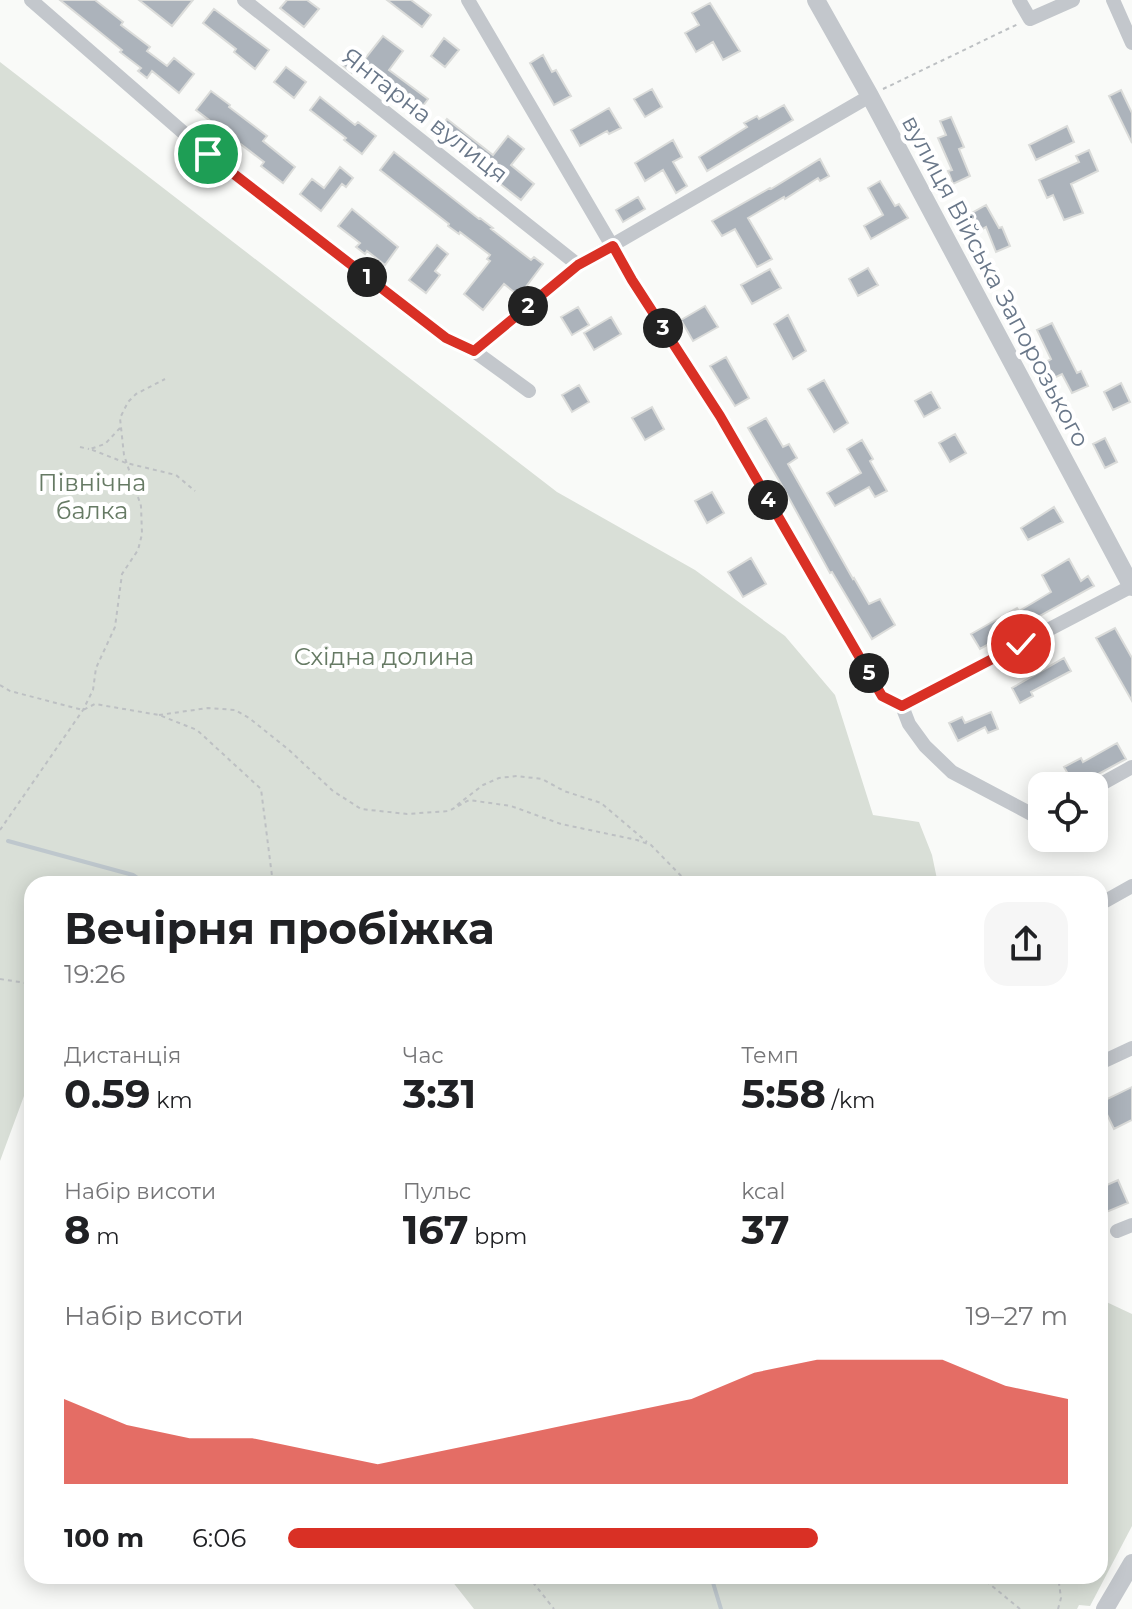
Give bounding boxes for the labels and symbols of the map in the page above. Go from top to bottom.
street label: Янтарна вулиця [336,41,514,189]
street label: вулиця Війська Запорозького [896,110,1096,452]
pin [174,120,242,188]
pin: 1 [347,257,387,297]
pin: 2 [508,286,548,326]
pin: 3 [643,308,683,348]
park label: Північна балка [38,468,146,525]
pin: 4 [748,480,788,520]
pin [987,610,1055,678]
park label: Східна долина [294,642,474,671]
pin: 5 [849,653,889,693]

